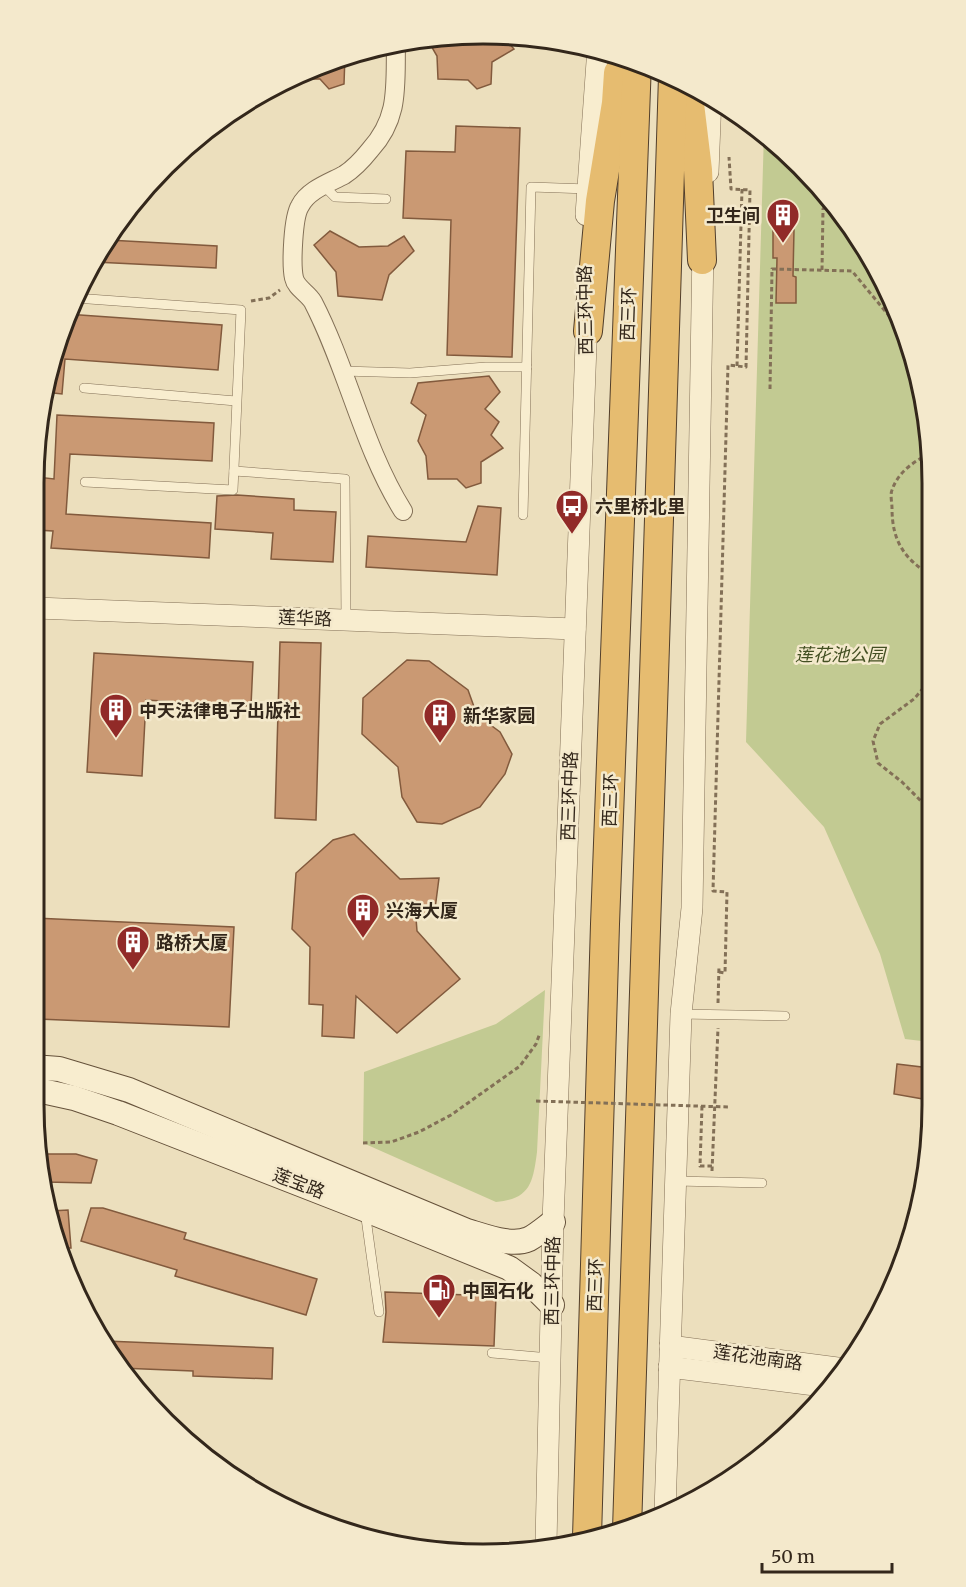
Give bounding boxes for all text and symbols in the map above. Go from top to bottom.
building icon: 卫生间 [765,197,801,244]
place label: 卫生间 [706,204,760,227]
street label: 西三环中路 [573,265,597,355]
street label: 西三环 [616,287,640,341]
bus stop icon: 六里桥北里 [554,488,590,535]
place label: 六里桥北里 [595,495,685,518]
street label: 莲华路 [278,606,332,630]
park label: 莲花池公园 [795,643,888,666]
building icon: 中天法律电子出版社 [98,692,134,739]
building icon: 新华家园 [422,697,458,744]
place label: 中天法律电子出版社 [139,699,301,722]
place label: 新华家园 [463,704,535,727]
street label: 西三环中路 [556,751,582,841]
street label: 西三环 [598,773,622,827]
building icon: 兴海大厦 [345,892,381,939]
place label: 兴海大厦 [386,899,458,922]
building icon: 路桥大厦 [115,924,151,971]
place label: 路桥大厦 [156,931,228,954]
street label: 莲宝路 [270,1163,328,1203]
street label: 西三环中路 [540,1236,564,1326]
street label: 西三环 [583,1258,607,1312]
fuel station icon: 中国石化 [421,1272,457,1319]
place label: 中国石化 [462,1279,534,1302]
street label: 莲花池南路 [712,1339,804,1375]
scale bar [762,1536,892,1574]
text: 50 m [771,1545,815,1568]

